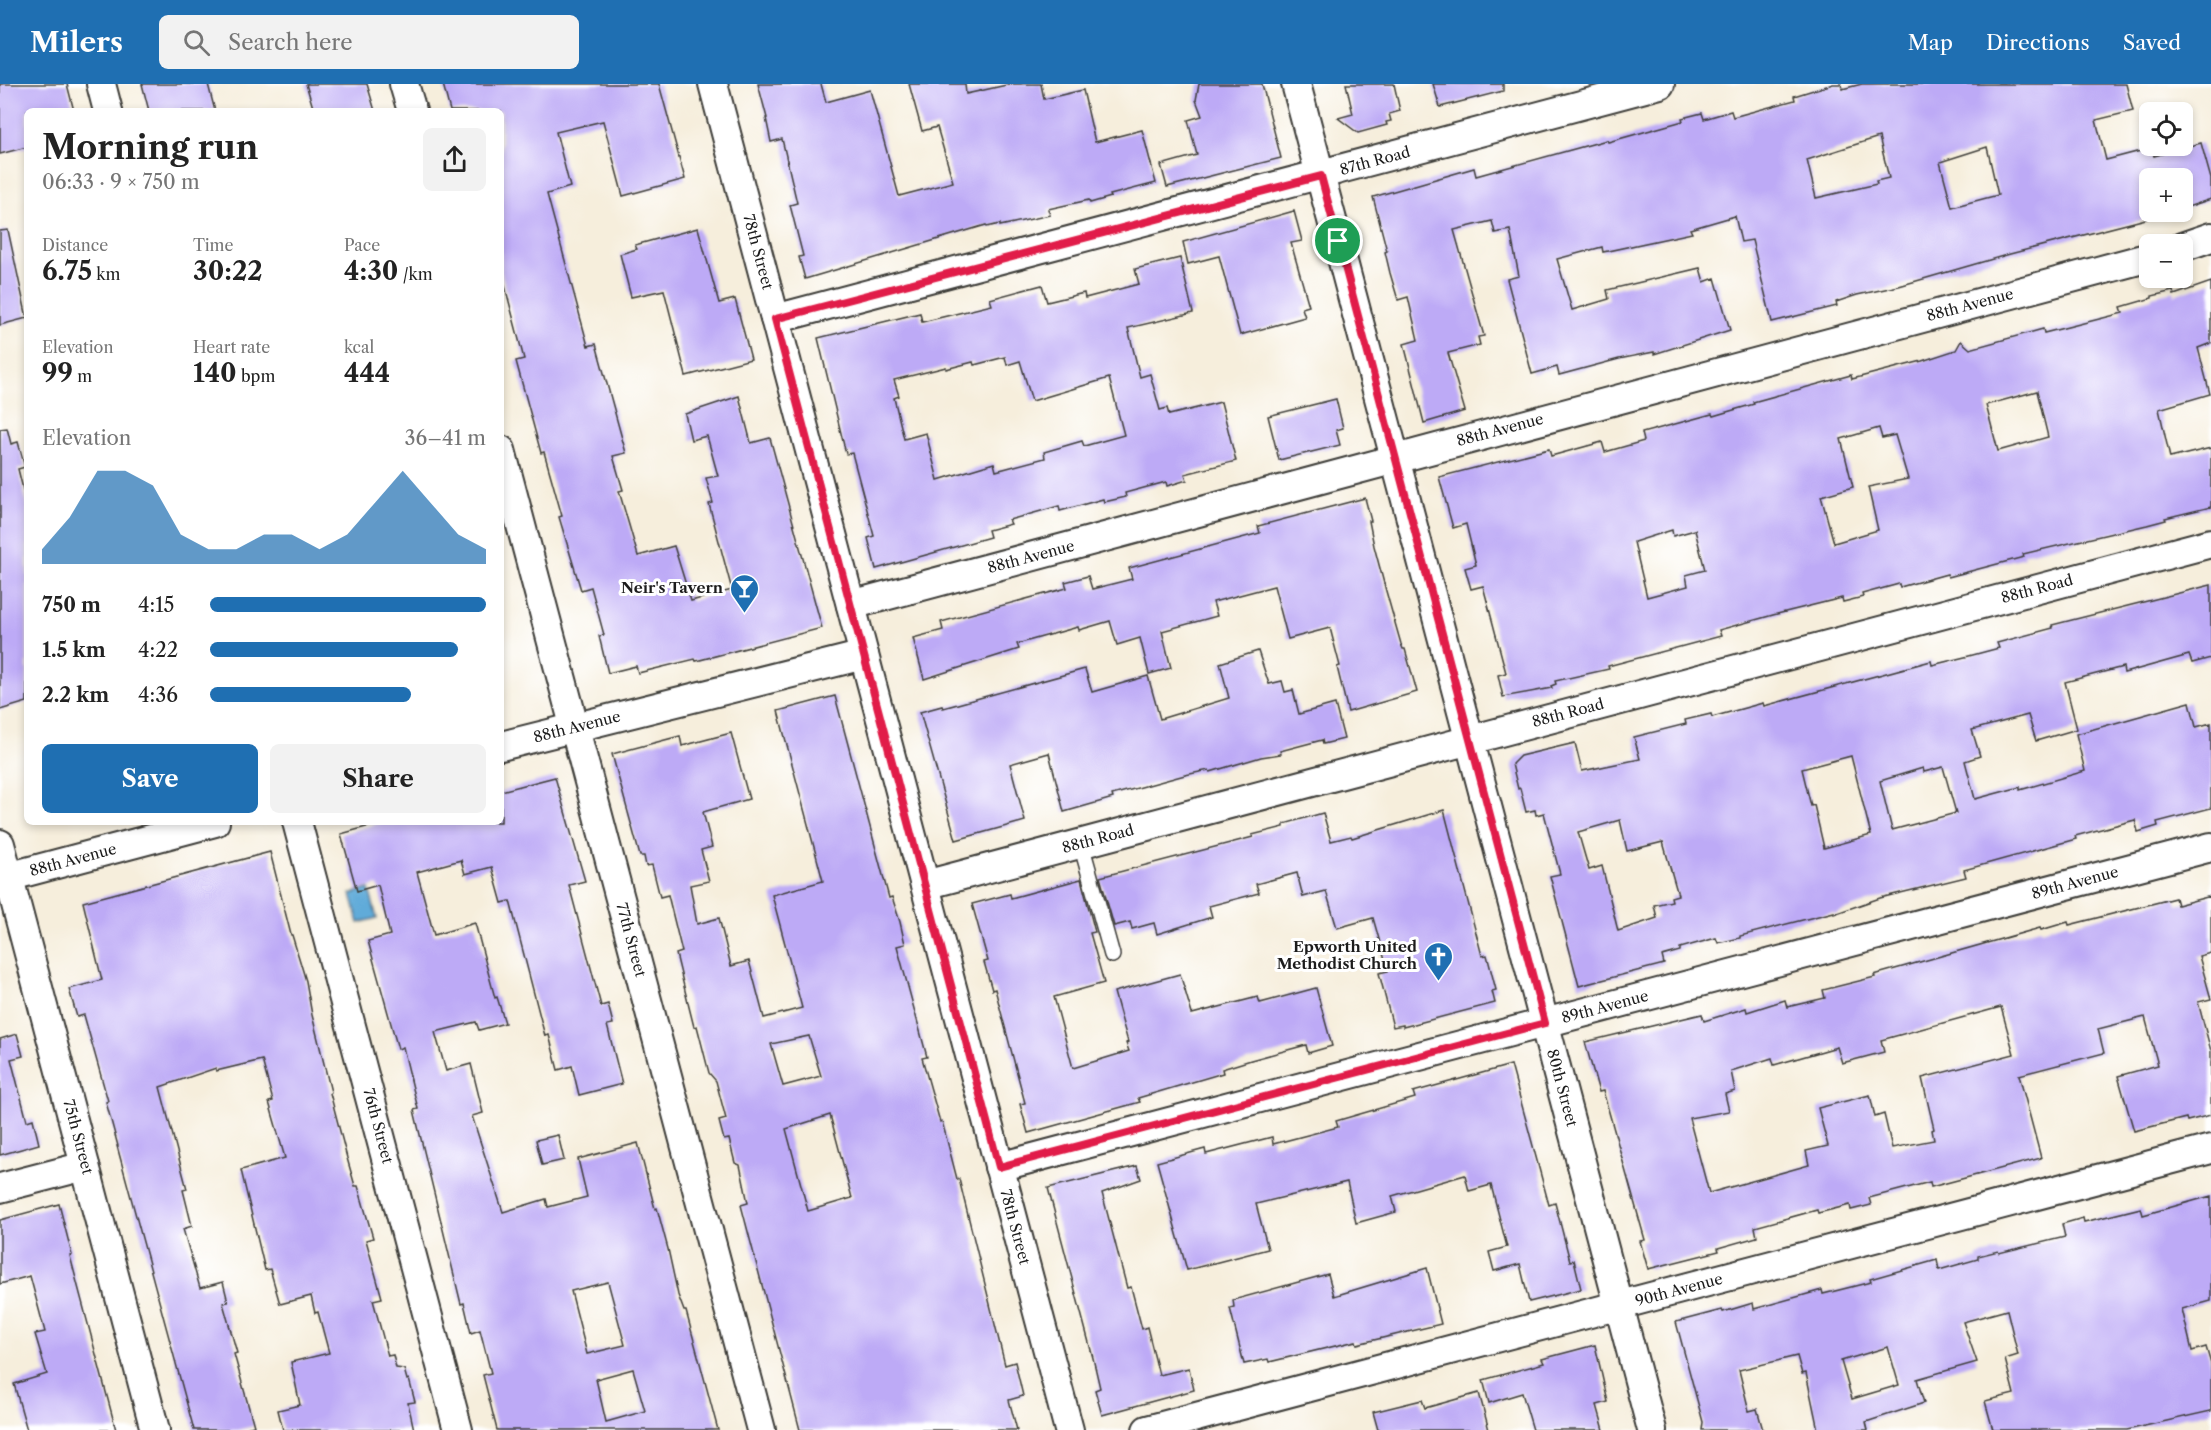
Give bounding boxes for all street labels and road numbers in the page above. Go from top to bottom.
street label: 87th Road [1338,142,1412,179]
street label: 78th Street [739,212,778,292]
street label: 88th Avenue [1924,284,2015,325]
street label: 88th Avenue [1454,409,1545,450]
street label: 88th Avenue [985,536,1076,577]
street label: 88th Road [1999,570,2075,607]
street label: 88th Road [1530,694,1606,731]
street label: 88th Avenue [531,707,622,747]
street label: 88th Road [1060,820,1136,857]
street label: 88th Avenue [27,839,118,880]
street label: 89th Avenue [2029,862,2120,903]
street label: 77th Street [612,901,651,980]
street label: 89th Avenue [1559,986,1650,1027]
street label: 80th Street [1543,1047,1582,1129]
street label: 76th Street [359,1086,398,1166]
street label: 75th Street [59,1097,98,1177]
street label: 78th Street [996,1187,1035,1267]
street label: 90th Avenue [1633,1269,1725,1310]

